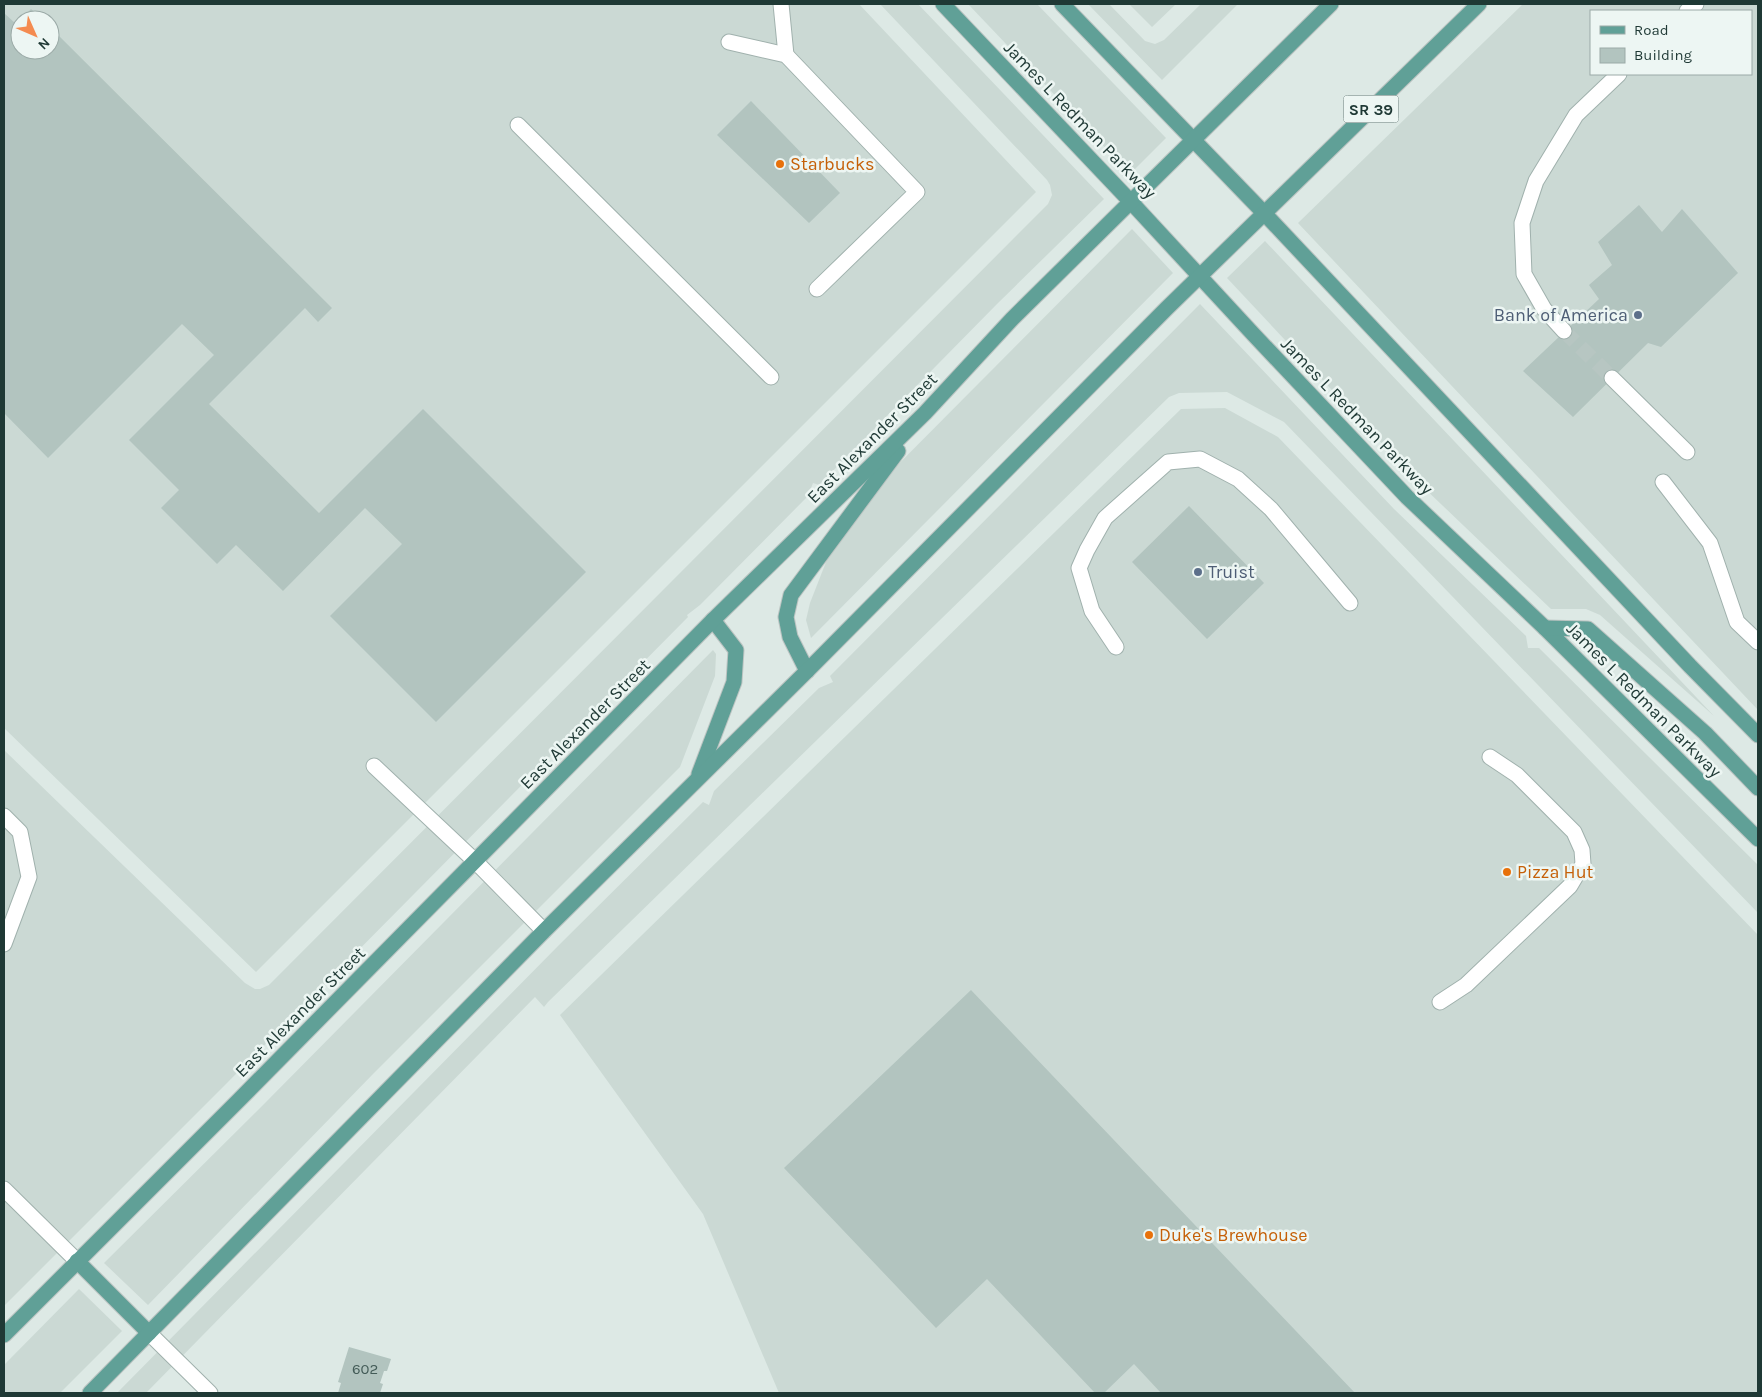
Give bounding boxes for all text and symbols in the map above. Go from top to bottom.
north arrow [10,10,60,60]
legend [1590,10,1752,75]
text: Road [1634,21,1669,39]
text: N [34,34,53,53]
street label: James L Redman Parkway [999,37,1161,204]
text: Building [1634,46,1692,64]
road number: SR 39 [1344,96,1398,122]
place label: Starbucks [790,153,875,175]
marker: Starbucks [774,158,786,170]
place label: Bank of America [1494,304,1628,326]
marker: Bank of America [1632,309,1644,321]
street label: James L Redman Parkway [1276,333,1438,500]
street label: East Alexander Street [802,368,942,508]
place label: Truist [1208,561,1255,583]
marker: Truist [1192,566,1204,578]
street label: James L Redman Parkway [1562,618,1727,783]
street label: East Alexander Street [515,654,655,794]
place label: Pizza Hut [1517,861,1594,883]
marker: Pizza Hut [1501,866,1513,878]
street label: East Alexander Street [230,942,370,1082]
place label: Duke's Brewhouse [1159,1224,1308,1246]
marker: Duke's Brewhouse [1143,1229,1155,1241]
house number: 602 [352,1360,378,1378]

